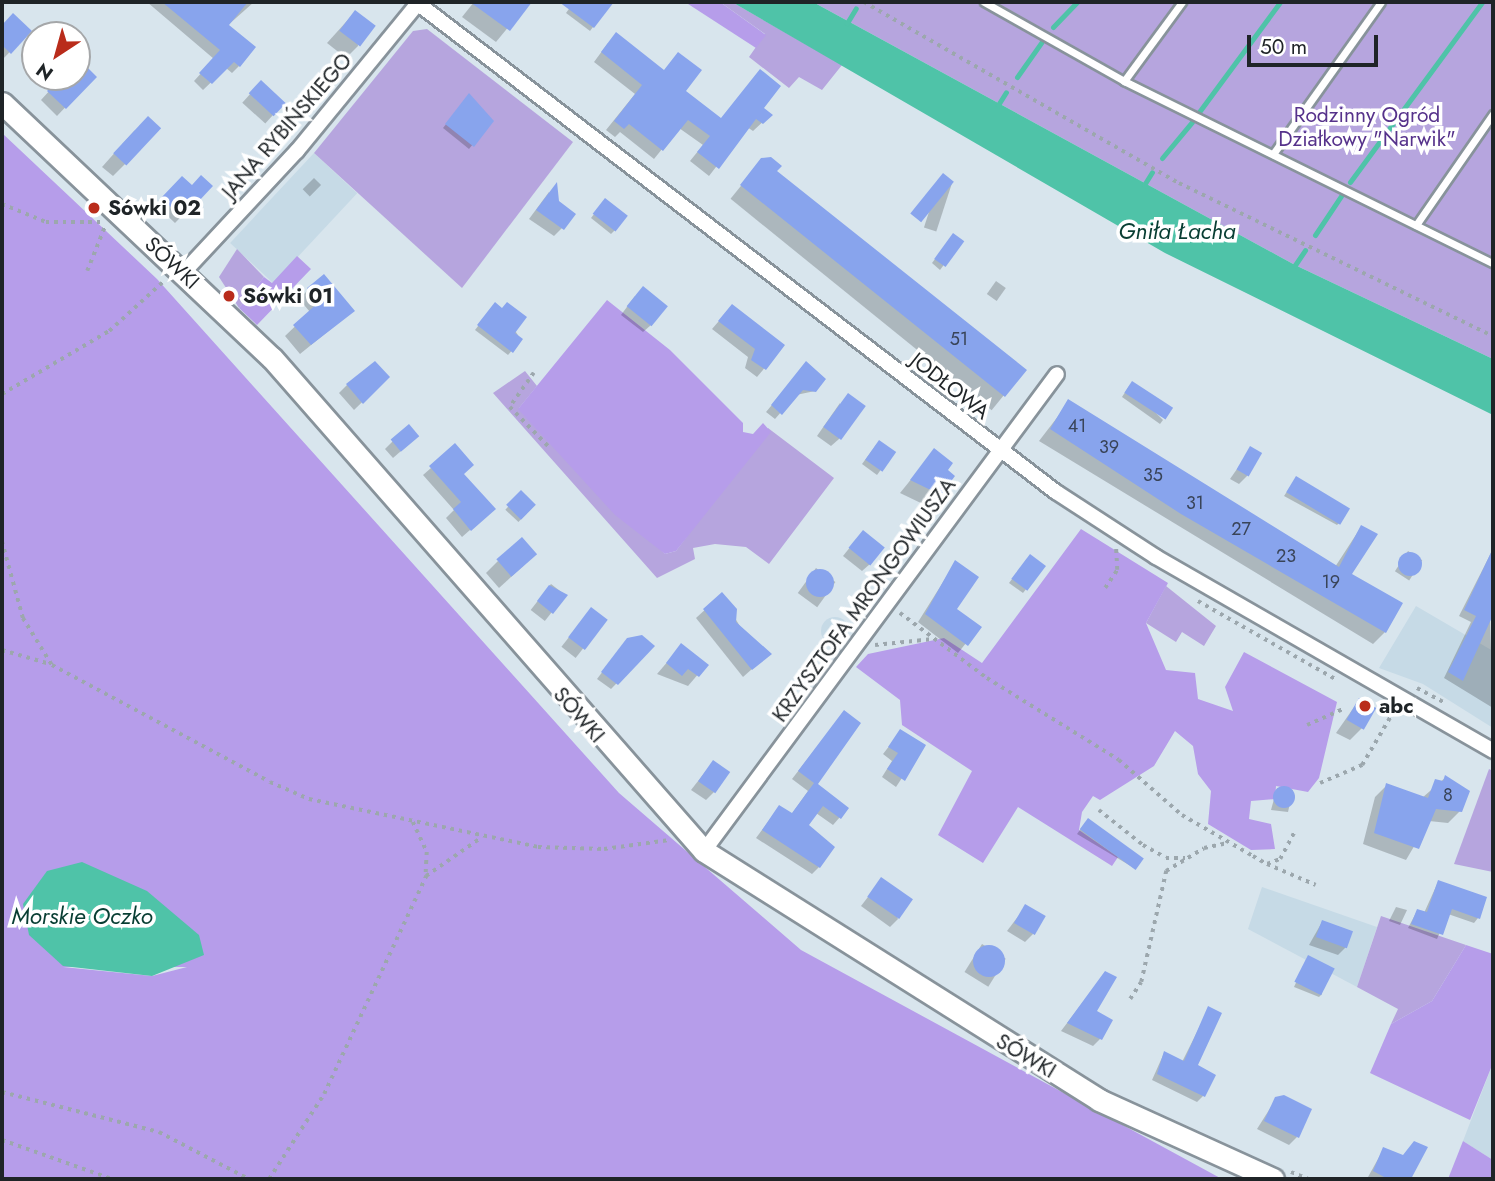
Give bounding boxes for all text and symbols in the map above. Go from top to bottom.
north arrow [21,21,91,91]
scale bar [1250,21,1381,65]
text: 50 m [1260,32,1307,62]
street label: JANA RYBIŃSKIEGO [217,48,357,204]
text: N [30,56,59,87]
park label: Rodzinny Ogród Działkowy "Narwik" [1278,102,1456,152]
place label: Sówki 02 [108,195,201,221]
marker: Sówki 02 [86,200,102,216]
water label: Gniła Łacha [1118,217,1236,245]
street label: SÓWKI [140,232,204,294]
place label: Sówki 01 [243,283,333,309]
marker: Sówki 01 [221,288,237,304]
house number: 51 [950,328,968,350]
street label: JODŁOWA [906,347,994,425]
house number: 41 [1068,415,1086,437]
house number: 39 [1099,436,1119,458]
house number: 35 [1143,464,1163,486]
street label: KRZYSZTOFA MRONGOWIUSZA [767,473,961,727]
house number: 31 [1186,492,1204,514]
house number: 27 [1231,518,1251,540]
house number: 23 [1276,545,1296,567]
house number: 19 [1322,571,1340,593]
street label: SÓWKI [548,682,610,748]
place label: abc [1379,693,1414,719]
marker: abc [1357,698,1373,714]
house number: 8 [1443,784,1453,806]
water label: Morskie Oczko [11,902,153,930]
street label: SÓWKI [992,1028,1060,1084]

